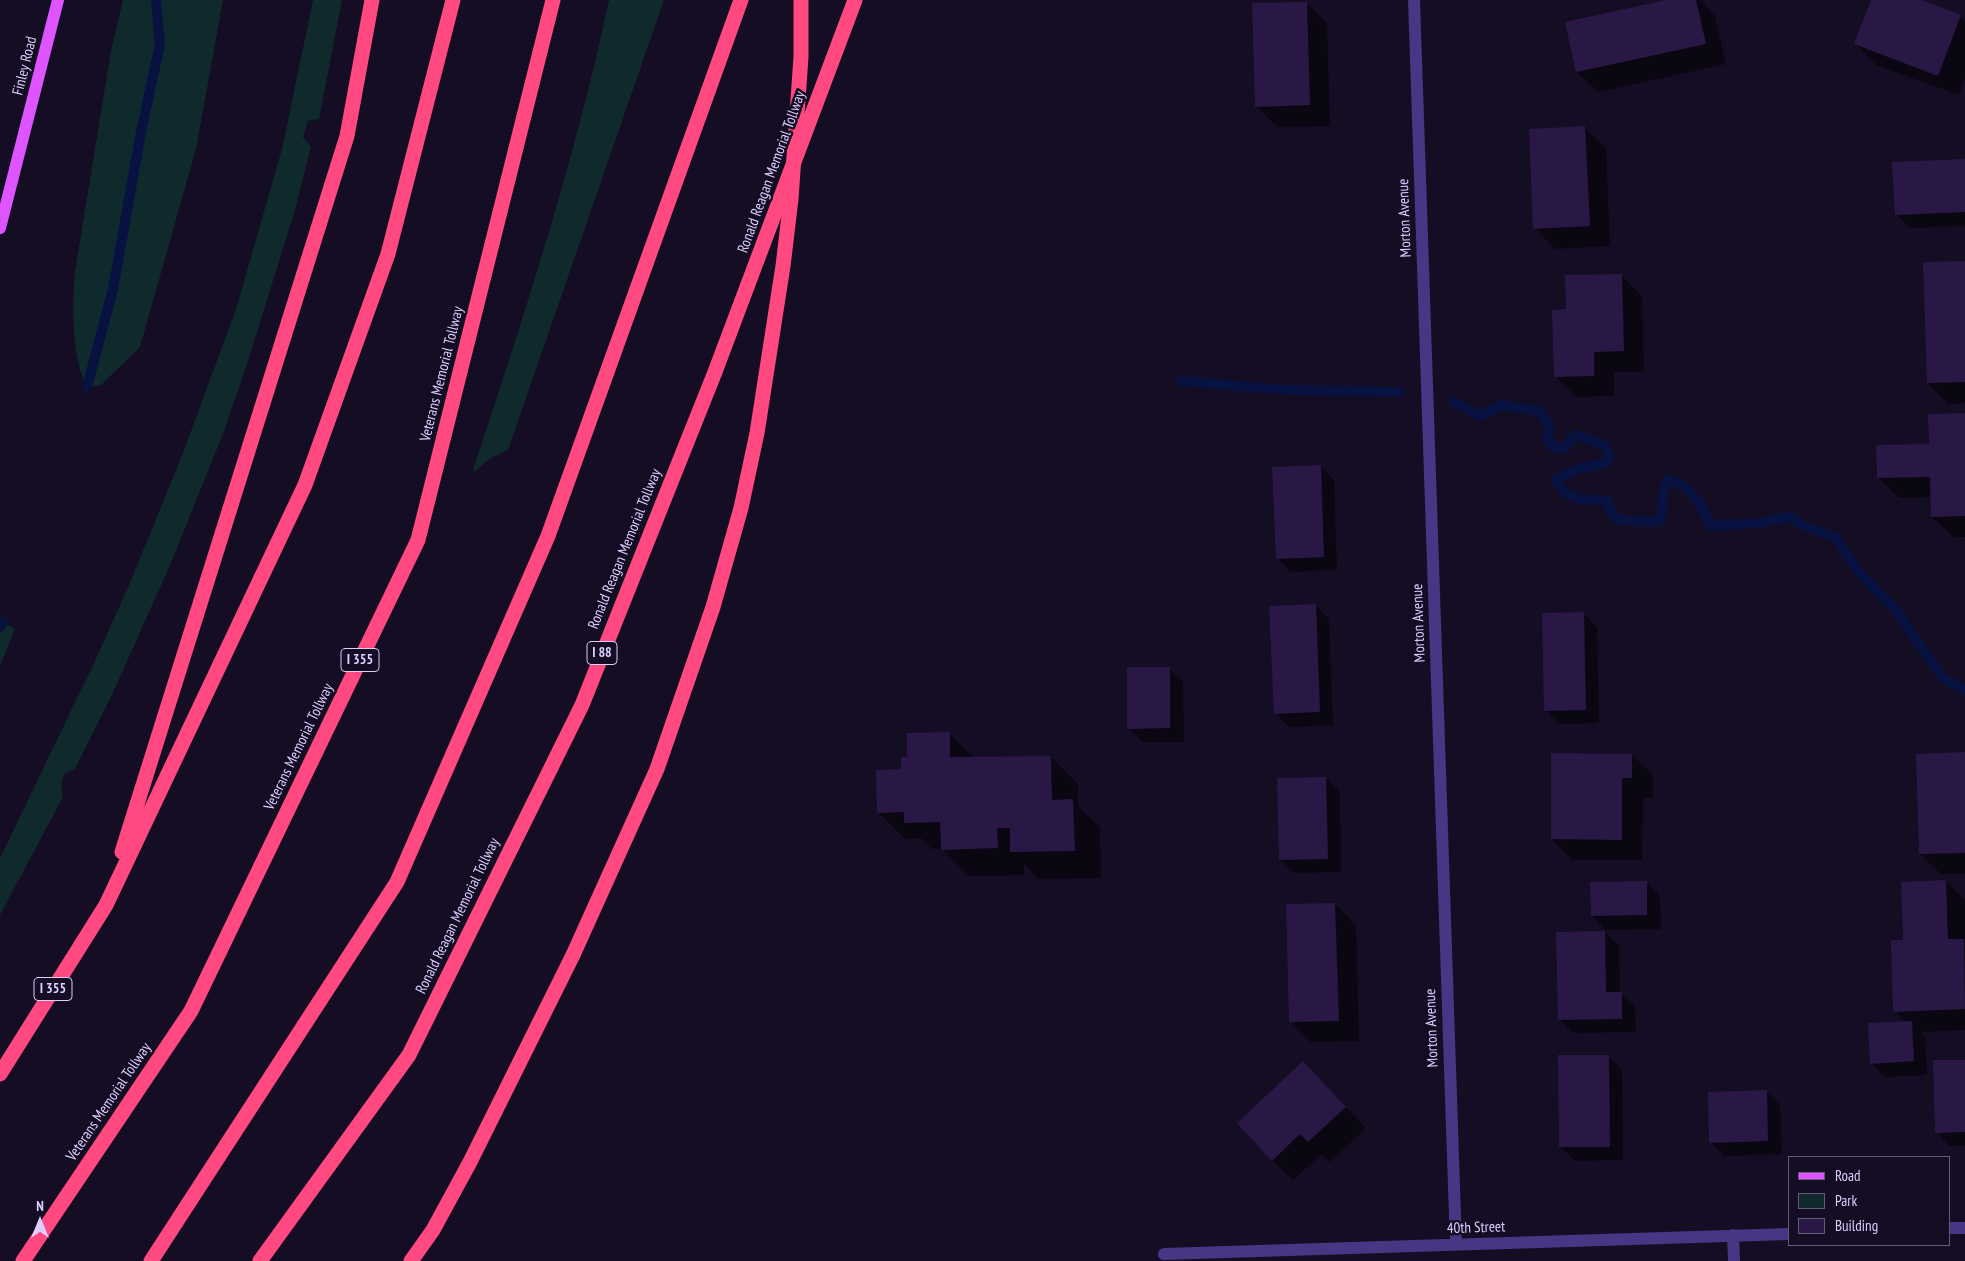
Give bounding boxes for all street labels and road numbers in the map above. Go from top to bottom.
street label: Finley Road [9,35,41,97]
street label: Ronald Reagan Memorial Tollway [734,89,810,255]
street label: Morton Avenue [1395,178,1415,258]
street label: Veterans Memorial Tollway [416,305,468,443]
street label: Ronald Reagan Memorial Tollway [585,466,665,632]
street label: Morton Avenue [1409,583,1429,663]
road number: I 88 [587,641,617,664]
road number: I 355 [341,648,379,672]
street label: Veterans Memorial Tollway [261,681,337,813]
street label: Ronald Reagan Memorial Tollway [412,835,504,997]
road number: I 355 [34,978,72,1001]
street label: Morton Avenue [1422,988,1442,1068]
street label: Veterans Memorial Tollway [63,1039,155,1165]
street label: 40th Street [1446,1218,1506,1238]

